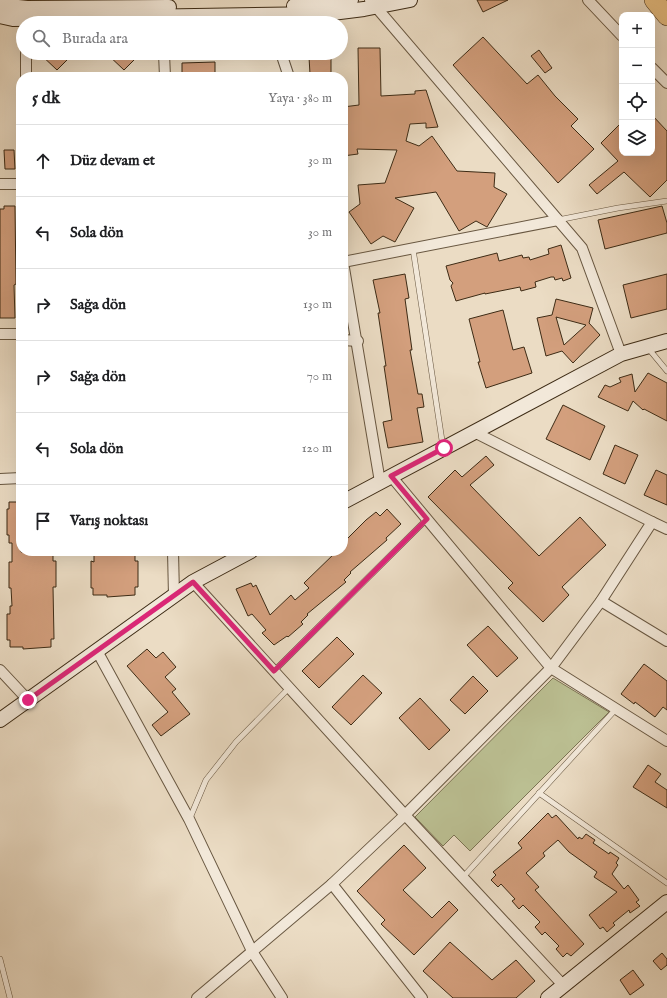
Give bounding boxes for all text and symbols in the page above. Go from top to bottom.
map controls [619,12,655,156]
button: + [619,12,655,48]
search box [16,16,348,60]
icon: search [30,27,52,49]
text: Burada ara [62,29,128,48]
button: − [619,48,655,84]
button: locate [619,84,655,120]
text: 5 dk [32,88,60,109]
text: Yaya · 380 m [268,90,332,107]
button: layers [619,120,655,156]
icon: ahead [32,150,54,172]
text: Düz devam et [70,151,155,170]
text: 30 m [308,152,332,169]
icon: left [32,222,54,244]
text: Sola dön [70,223,124,242]
text: 30 m [308,224,332,241]
icon: right [32,294,54,316]
text: Sağa dön [70,295,126,314]
text: 130 m [303,296,332,313]
icon: right [32,366,54,388]
text: Sağa dön [70,367,126,386]
text: 70 m [307,368,332,385]
icon: left [32,438,54,460]
text: Sola dön [70,439,124,458]
route start [435,439,453,457]
text: 120 m [302,440,332,457]
icon: arrive [32,510,54,532]
text: Varış noktası [70,511,148,530]
route end [19,691,37,709]

